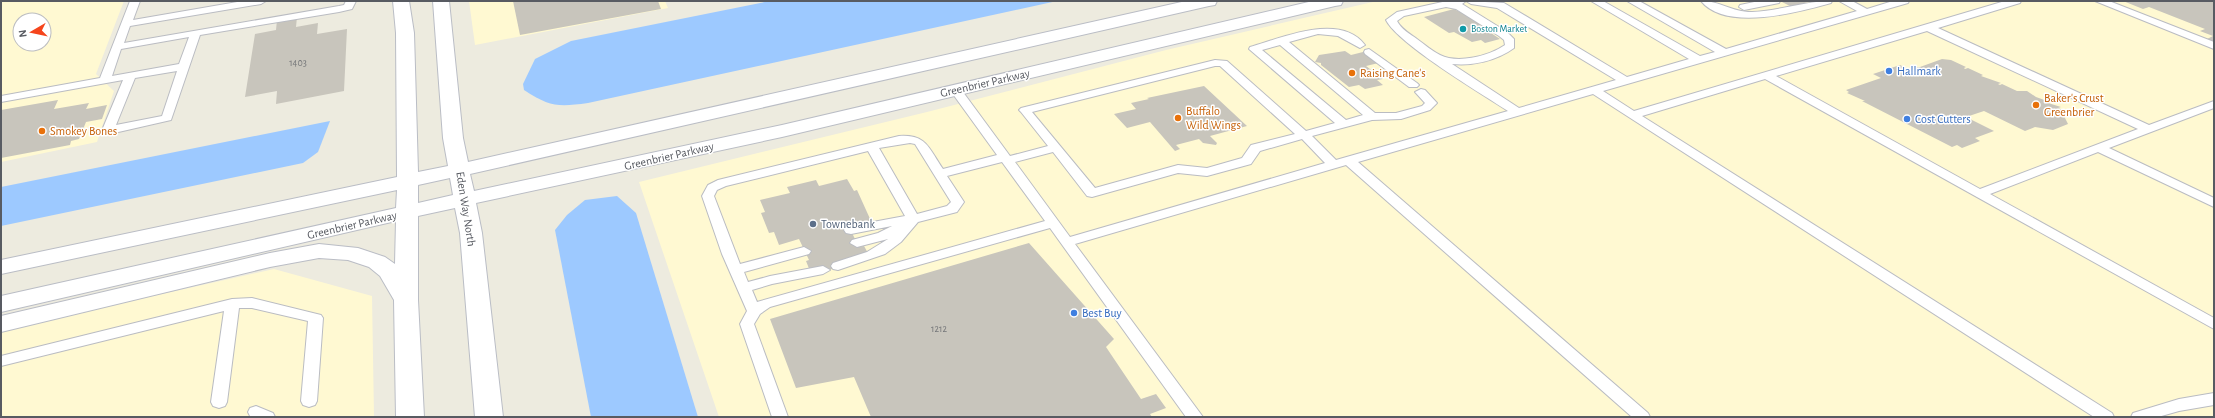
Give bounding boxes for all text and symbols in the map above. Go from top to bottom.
north arrow [12,12,52,52]
marker: Boston Market [1458,24,1468,34]
place label: Boston Market [1471,24,1528,34]
text: N [17,29,29,38]
house number: 1403 [289,58,307,68]
place label: Hallmark [1897,65,1941,77]
marker: Hallmark [1884,66,1894,76]
street label: Greenbrier Parkway [939,67,1031,100]
place label: Raising Cane's [1360,67,1426,79]
marker: Raising Cane's [1347,68,1357,78]
place label: Baker's Crust Greenbrier [2044,92,2104,118]
marker: Baker's Crust Greenbrier [2031,100,2041,110]
place label: Buffalo Wild Wings [1186,105,1241,131]
marker: Buffalo Wild Wings [1173,113,1183,123]
place label: Cost Cutters [1915,113,1971,125]
marker: Cost Cutters [1902,114,1912,124]
place label: Smokey Bones [50,125,117,138]
marker: Smokey Bones [37,126,47,136]
street label: Greenbrier Parkway [623,140,715,173]
street label: Eden Way North [453,171,478,247]
street label: Greenbrier Parkway [306,209,398,242]
place label: Townebank [821,218,875,230]
marker: Townebank [808,219,818,229]
place label: Best Buy [1082,307,1122,320]
marker: Best Buy [1069,308,1079,318]
house number: 1212 [931,324,947,334]

